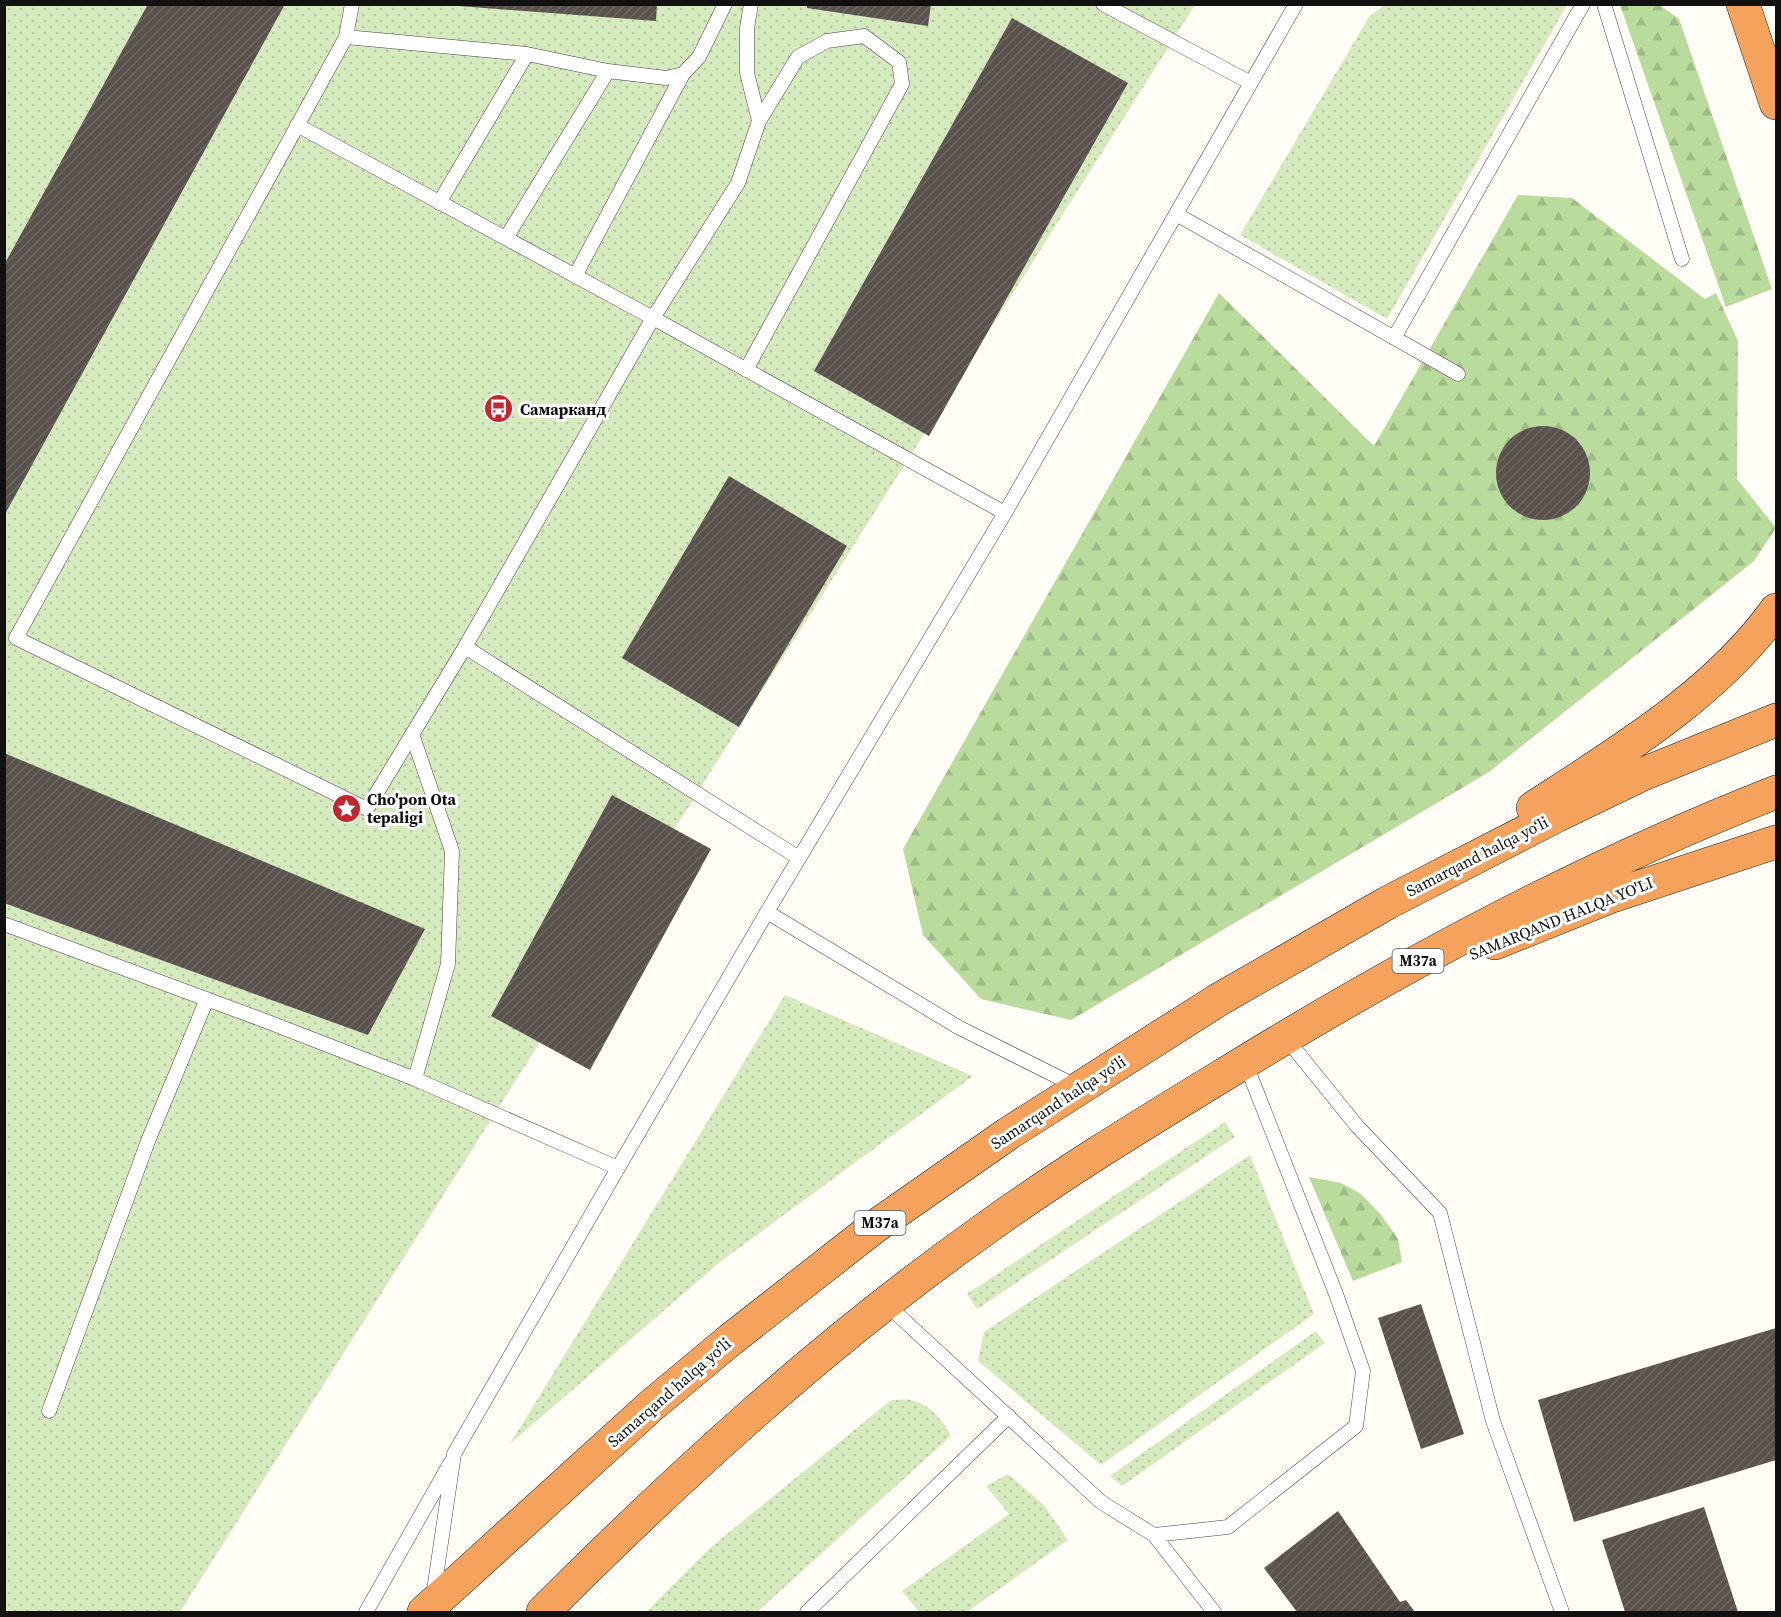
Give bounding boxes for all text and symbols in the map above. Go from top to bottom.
bus stop icon: Самарканд [483,393,515,425]
place label: Самарканд [520,398,606,420]
place label: Cho'pon Ota tepaligi [367,788,456,828]
place icon: Cho'pon Ota tepaligi [330,792,362,824]
street label: Samarqand halqa yoʻli [1402,811,1552,901]
street label: SAMARQAND HALQA YO'LI [1466,871,1656,965]
road number: M37a [1392,949,1444,973]
street label: Samarqand halqa yoʻli [986,1050,1130,1154]
road number: M37a [854,1211,906,1235]
street label: Samarqand halqa yoʻli [603,1332,735,1452]

